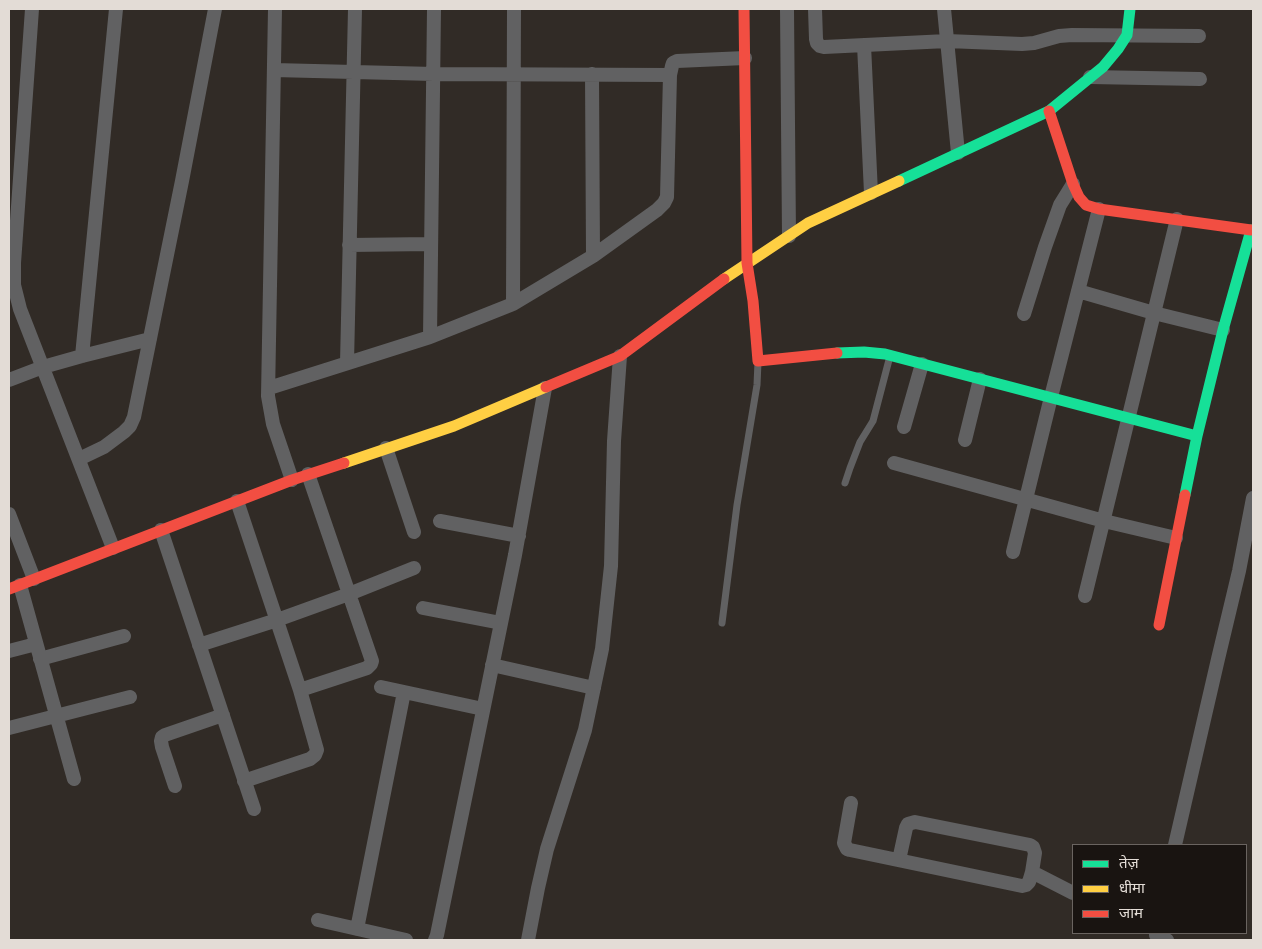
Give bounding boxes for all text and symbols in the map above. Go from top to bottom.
legend [1072,844,1247,934]
text: तेज़ [1119,853,1139,872]
text: धीमा [1119,878,1145,897]
text: जाम [1119,903,1143,922]

